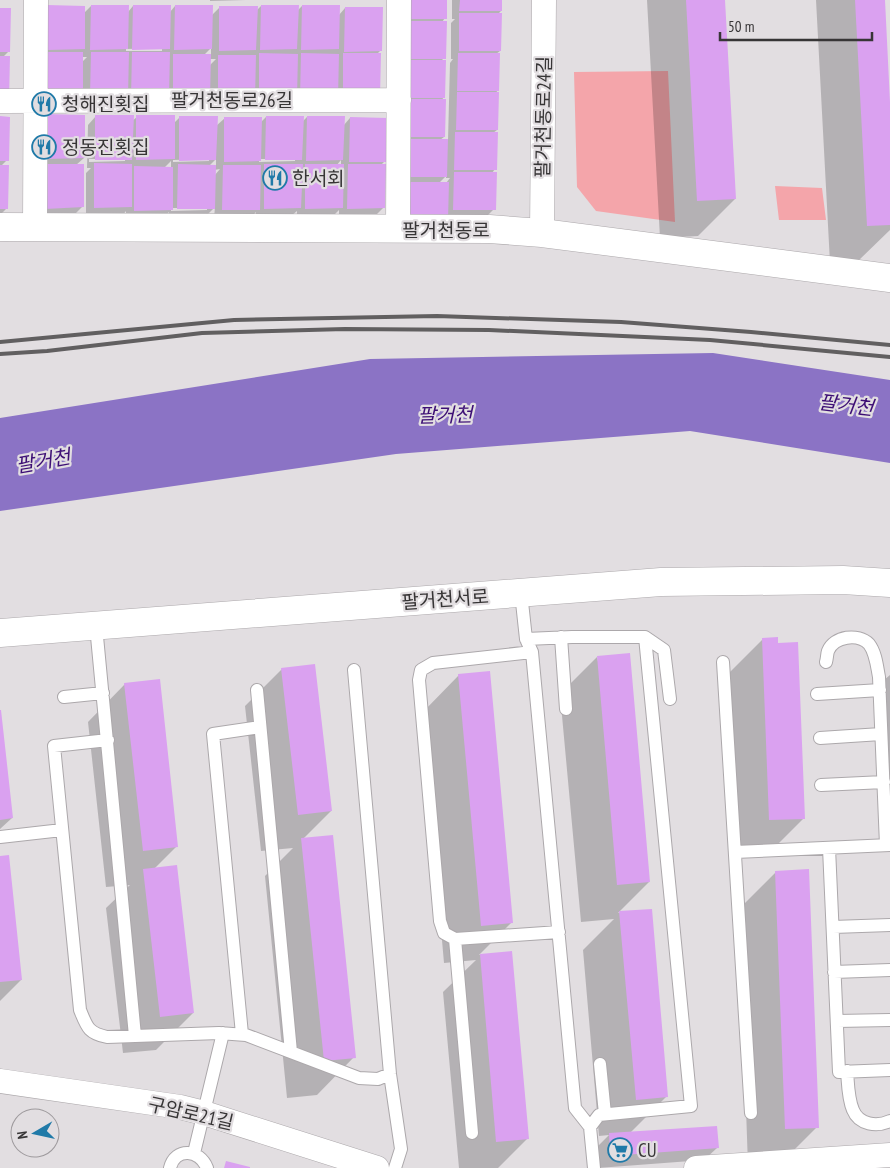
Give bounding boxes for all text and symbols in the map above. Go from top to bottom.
scale bar [720,10,872,42]
text: 50 m [728,17,754,36]
street label: 팔거천동로24길 [530,56,556,178]
street label: 팔거천동로26길 [171,88,293,112]
restaurant icon: 청해진횟집 [31,91,57,117]
place label: 청해진횟집 [62,92,149,116]
restaurant icon: 정동진횟집 [31,134,57,160]
place label: 정동진횟집 [62,135,149,159]
restaurant icon: 한서회 [262,165,288,191]
place label: 한서회 [292,166,344,190]
street label: 팔거천동로 [402,218,490,242]
water label: 팔거천 [817,389,878,422]
water label: 팔거천 [417,401,475,428]
water label: 팔거천 [14,443,75,479]
street label: 팔거천서로 [401,584,489,614]
street label: 구암로21길 [146,1092,236,1134]
north arrow [10,1108,60,1158]
text: N [13,1130,32,1140]
supermarket icon: CU [607,1137,633,1163]
place label: CU [638,1138,657,1162]

